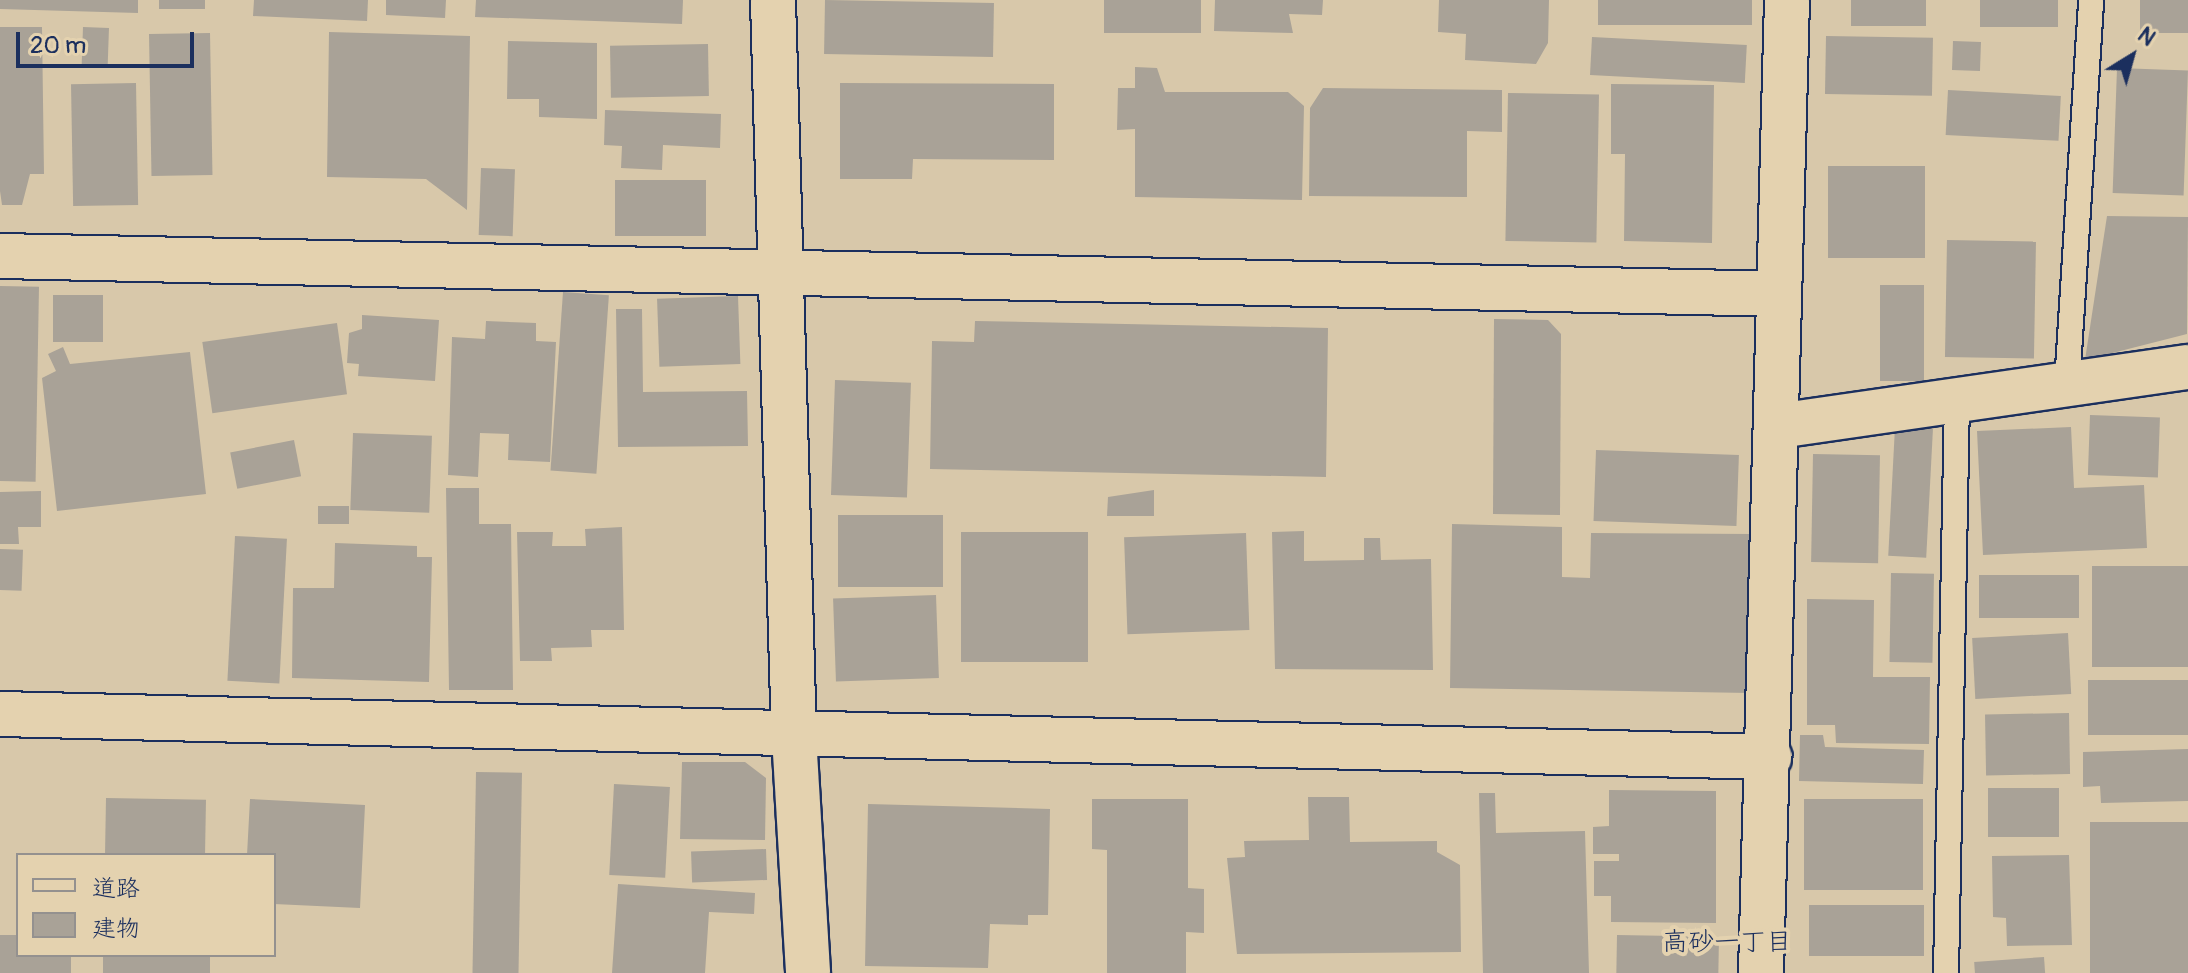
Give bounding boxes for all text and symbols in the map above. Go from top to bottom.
scale bar [20,16,198,66]
north arrow [2092,16,2172,96]
text: N [2132,21,2161,52]
text: 20 m [30,31,86,60]
legend [16,853,276,957]
text: 道路 [92,874,140,903]
text: 建物 [92,914,140,943]
district label: 高砂一丁目 [1662,927,1792,959]

